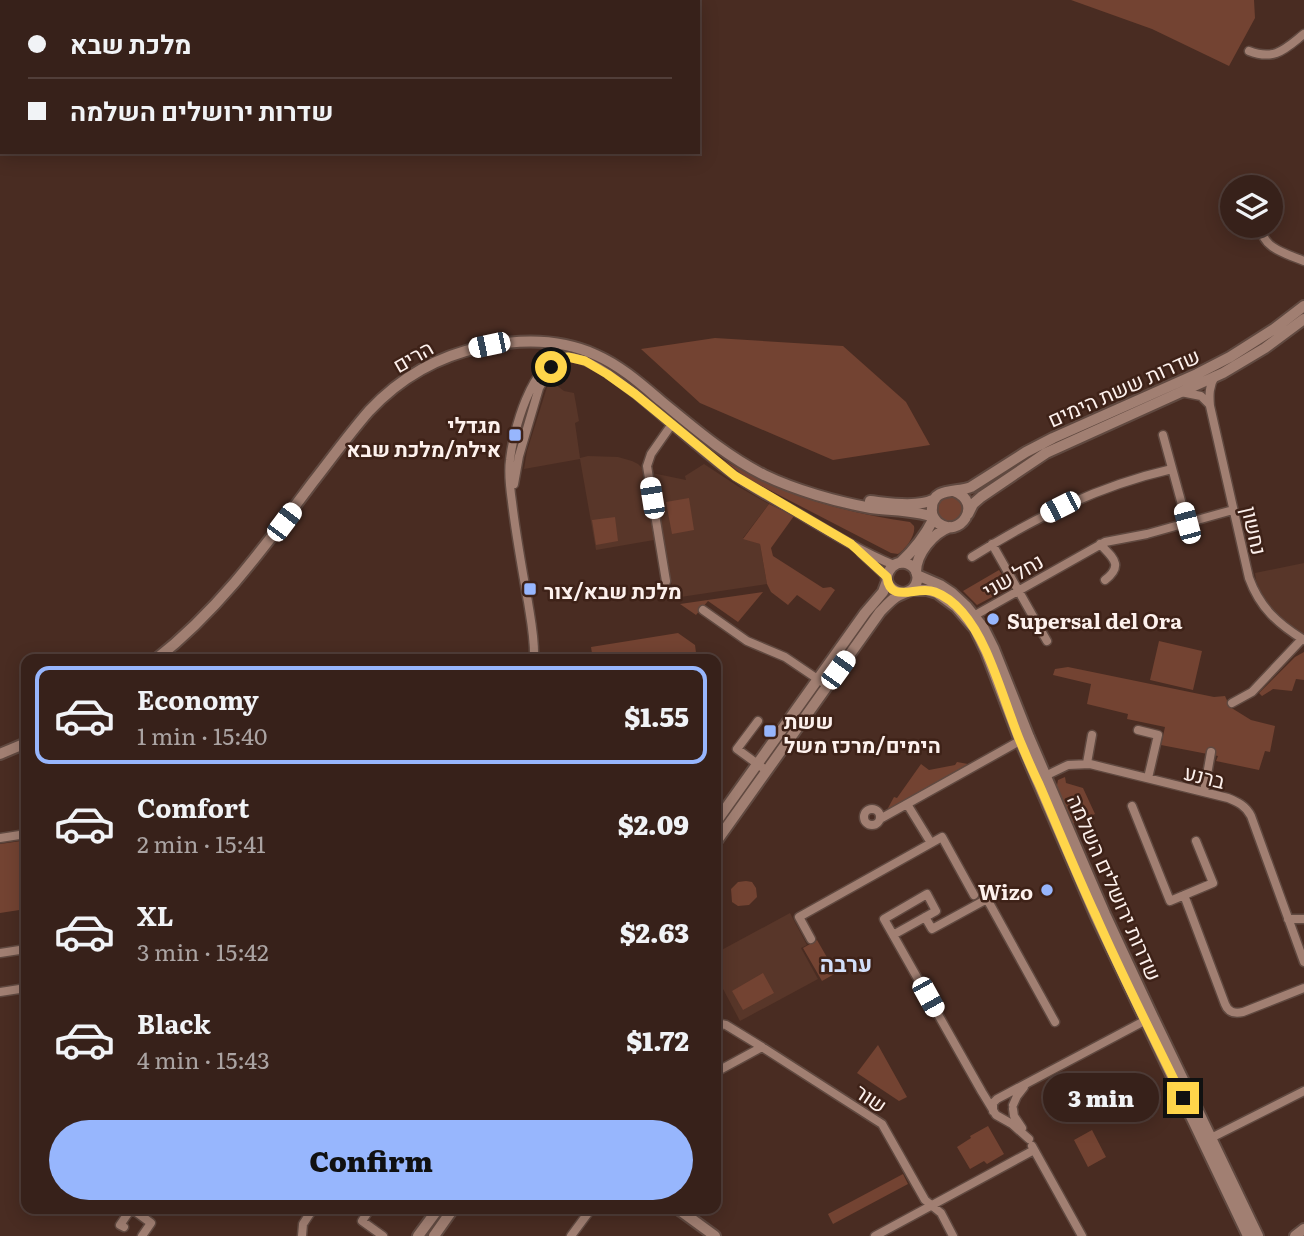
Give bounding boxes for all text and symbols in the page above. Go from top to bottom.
text: מלכת שבא [70,23,191,62]
text: שדרות ירושלים השלמה [70,90,334,129]
map controls [1220,175,1283,238]
button: layers [1220,175,1283,238]
car [467,330,512,360]
street label: הרים [386,331,438,379]
street label: שדרות ששת הימים [1042,339,1204,433]
route start [535,351,567,383]
place label: מגדלי אילת/מלכת שבא [347,408,501,463]
marker: מגדלי אילת/מלכת שבא [507,427,523,443]
car [639,476,666,520]
car [1037,488,1084,526]
car [263,499,306,545]
car [1172,500,1203,546]
street label: נחשון [1235,503,1277,557]
street label: נחל שני [976,544,1048,604]
place label: מלכת שבא/צור [544,574,682,605]
marker: מלכת שבא/צור [522,581,538,597]
place label: Supersal del Ora [1007,604,1183,635]
marker: Supersal del Ora [985,611,1001,627]
car [818,647,859,693]
text: Economy [137,679,259,718]
icon: car [53,684,116,747]
text: $1.55 [624,696,689,735]
place label: ששת הימים/מרכז משל [784,704,941,759]
text: 1 min · 15:40 [137,718,267,752]
marker: ששת הימים/מרכז משל [762,723,778,739]
street label: ברנע [1181,755,1229,795]
text: Comfort [137,787,249,826]
street label: שדרות ירושלים השלמה [1061,789,1171,985]
icon: car [53,792,116,855]
text: $2.09 [618,804,689,843]
text: 2 min · 15:41 [137,826,266,860]
place label: Wizo [978,875,1033,906]
marker: Wizo [1039,882,1055,898]
text: XL [137,895,174,934]
icon: car [53,900,116,963]
text: $2.63 [620,912,689,951]
text: 3 min · 15:42 [137,934,269,968]
district label: ערבה [820,945,872,979]
car [909,974,948,1020]
text: Black [137,1003,211,1042]
icon: car [53,1008,116,1071]
text: $1.72 [626,1020,689,1059]
text: 4 min · 15:43 [137,1042,270,1076]
callout: 3 min [1043,1074,1158,1122]
street label: שור [850,1075,894,1119]
text: 3 min [1068,1080,1134,1114]
route end [1167,1082,1199,1114]
button: Confirm [49,1120,693,1200]

